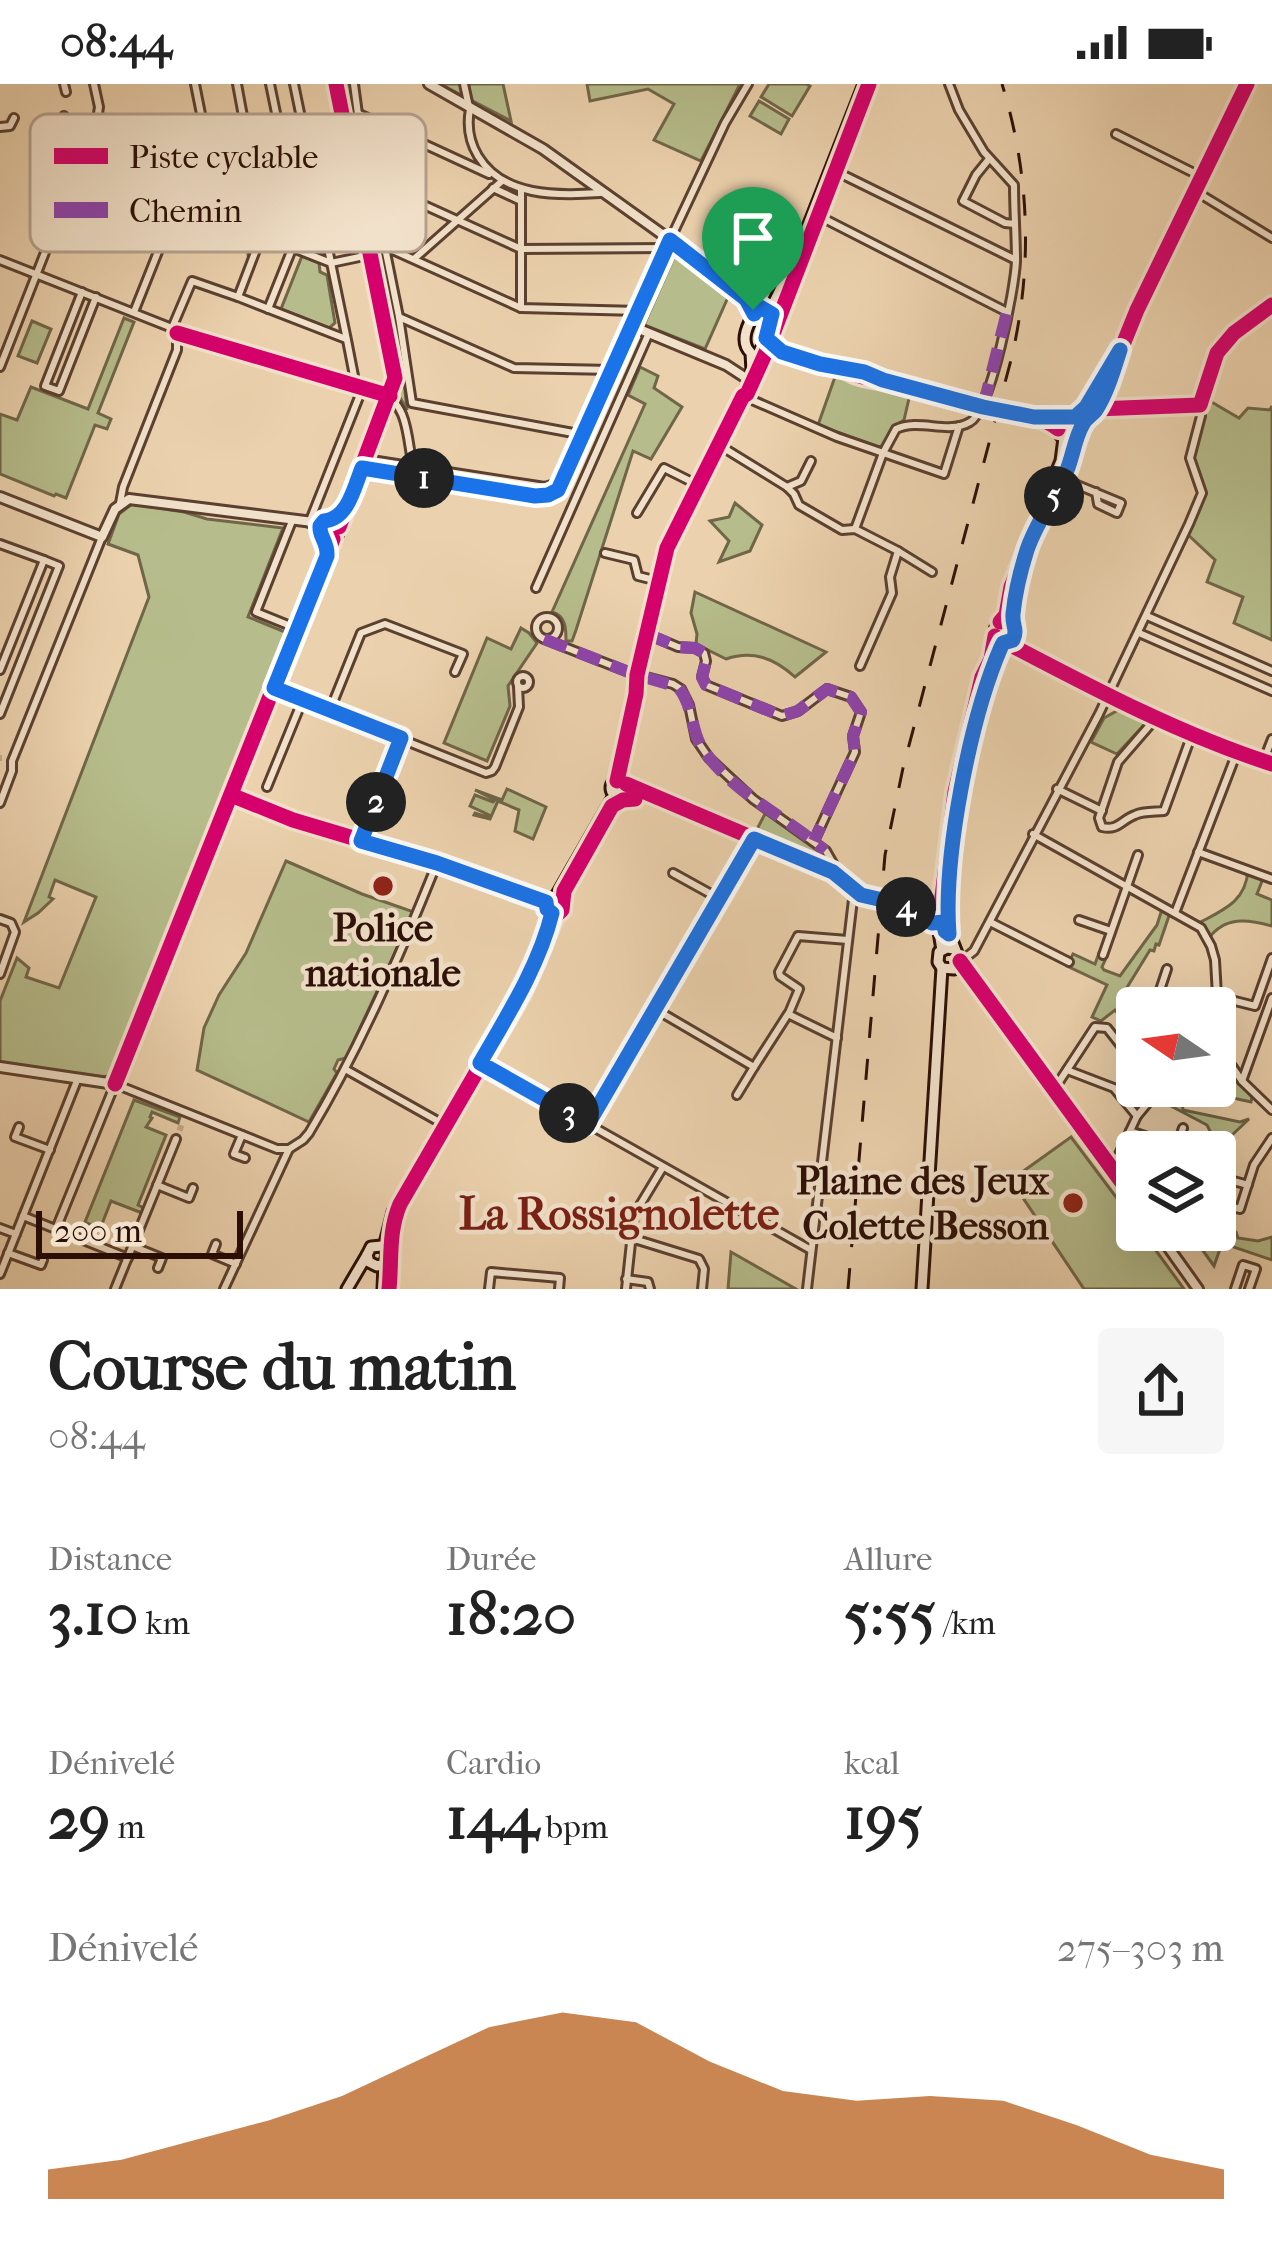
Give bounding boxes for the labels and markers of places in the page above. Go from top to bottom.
pin [702,187,804,310]
pin: 1 [394,448,454,508]
pin: 5 [1024,466,1084,526]
pin: 2 [346,772,406,832]
marker: Police nationale [370,873,396,899]
pin: 4 [876,877,936,937]
place label: Police nationale [305,905,461,996]
pin: 3 [539,1083,599,1143]
place label: Plaine des Jeux Colette Besson [796,1158,1050,1249]
marker: Plaine des Jeux Colette Besson [1060,1190,1086,1216]

